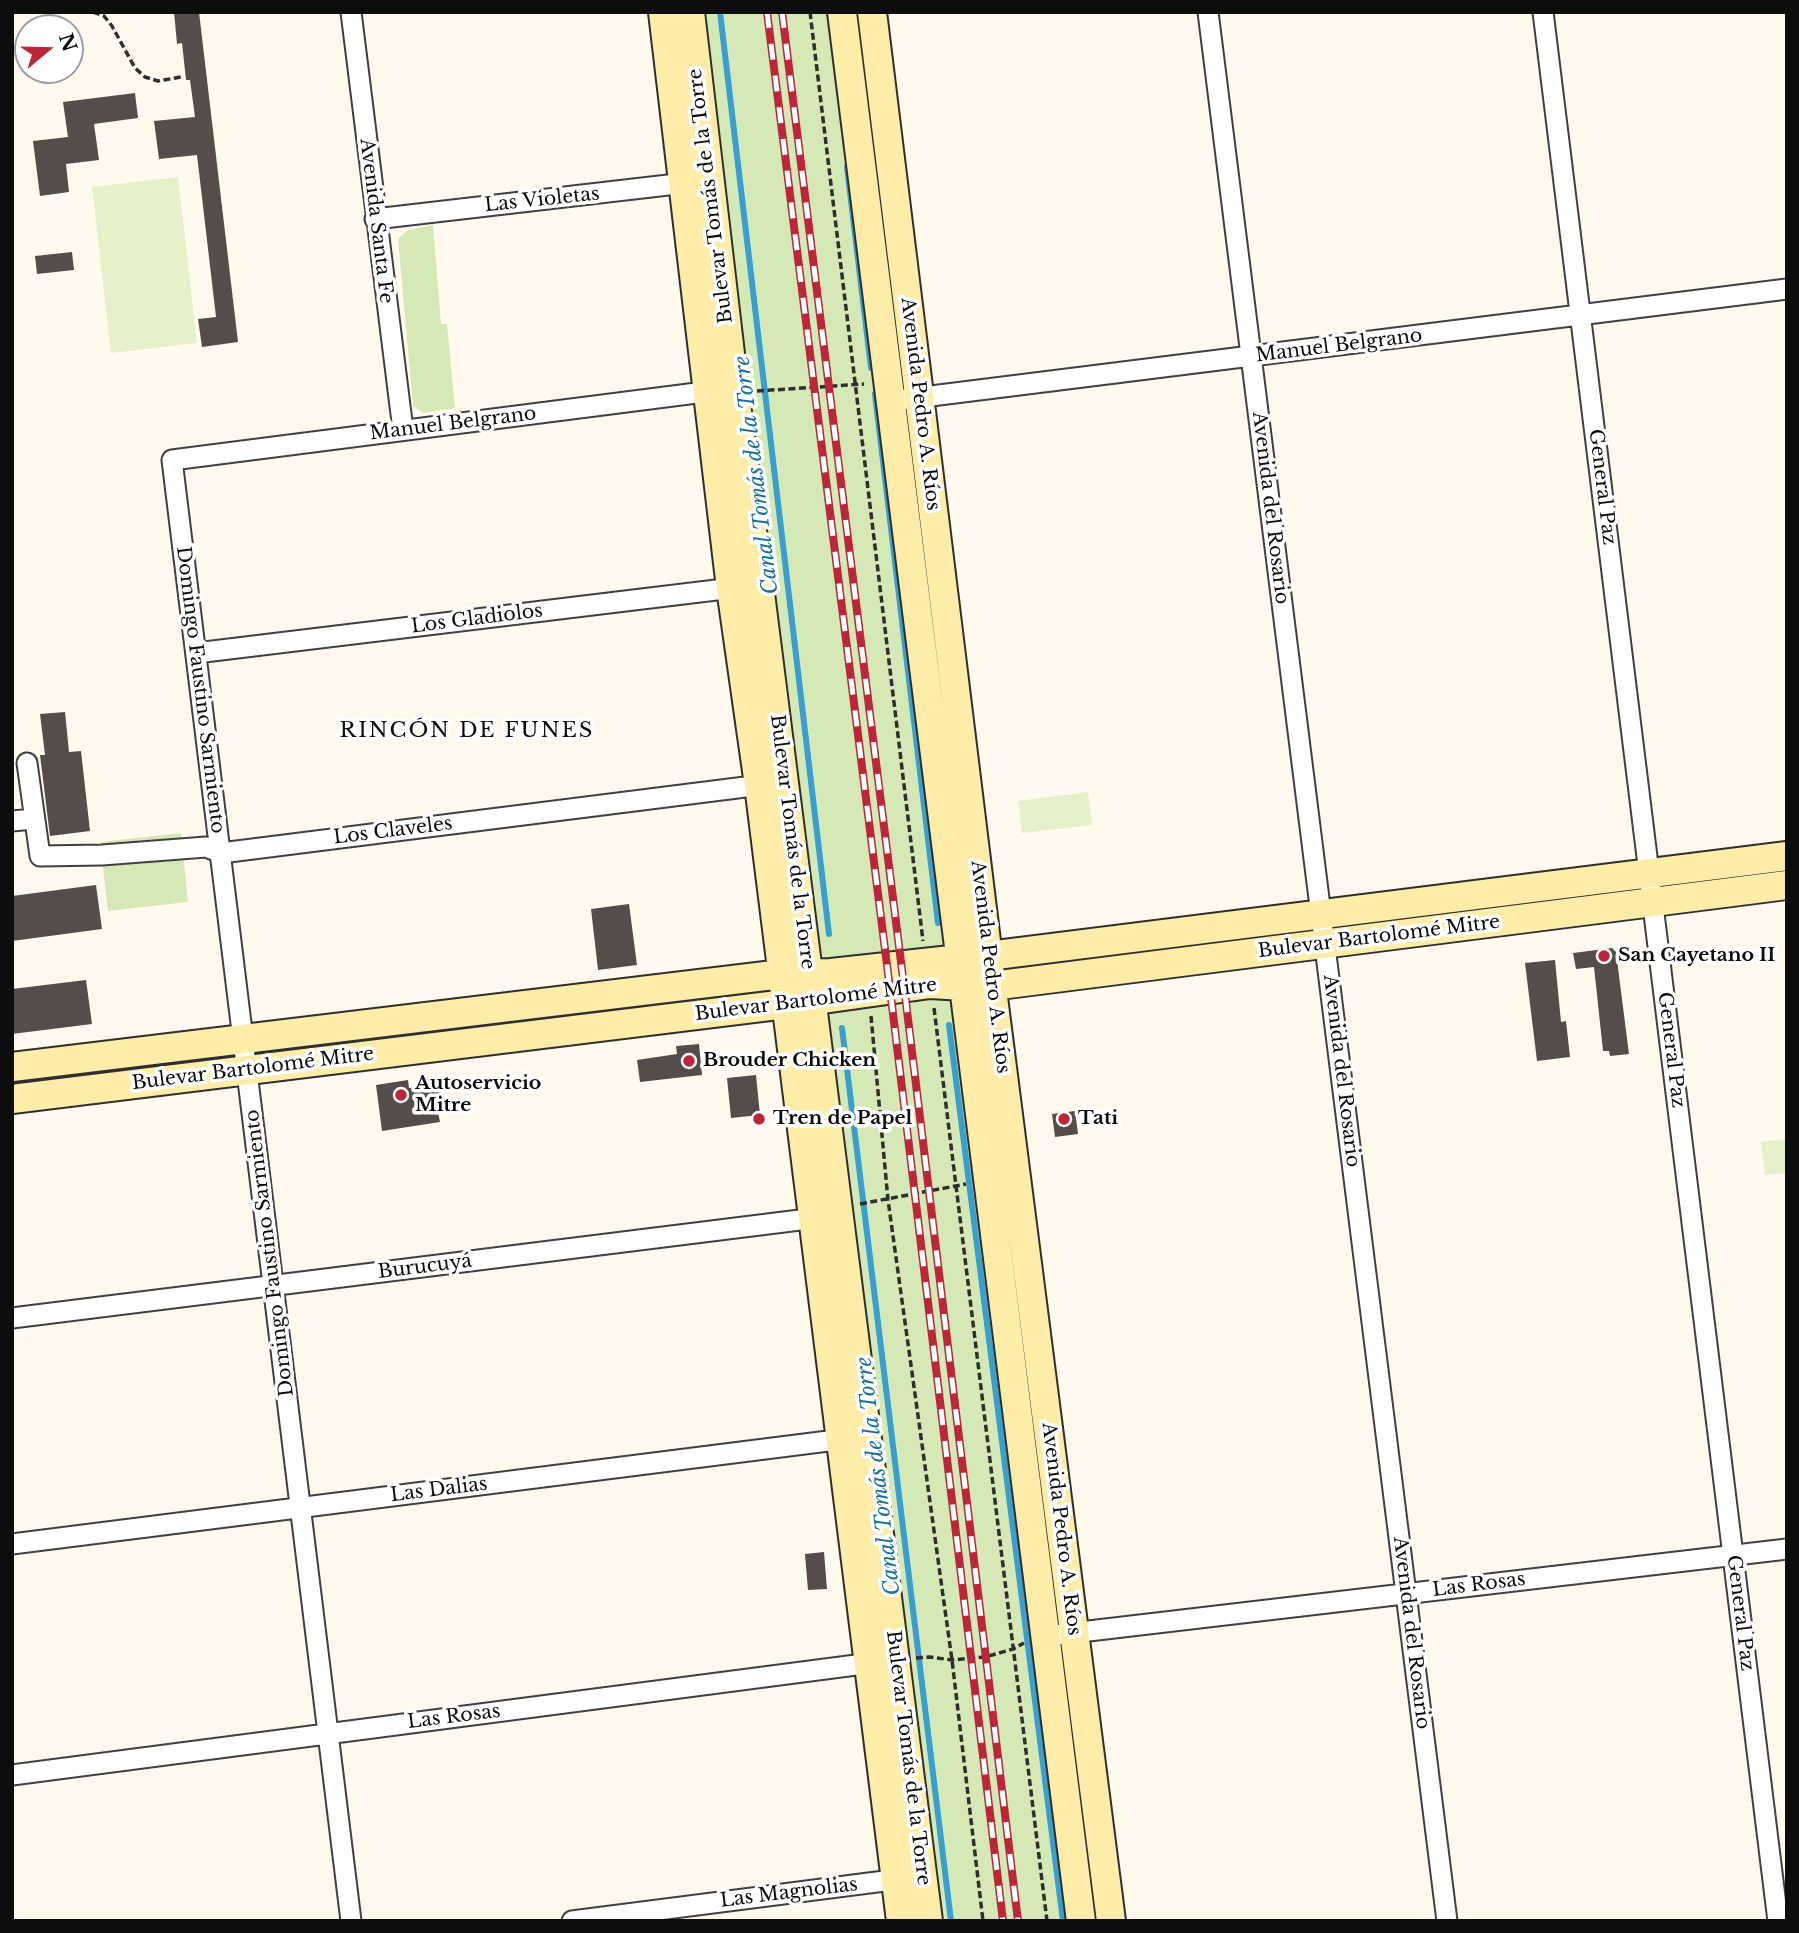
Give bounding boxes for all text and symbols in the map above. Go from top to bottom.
north arrow [14,14,84,84]
text: N [54,30,81,55]
street label: Bulevar Tomás de la Torre [684,67,738,325]
street label: Avenida Santa Fe [355,137,397,305]
street label: Las Violetas [483,183,601,217]
street label: Avenida Pedro A. Ríos [896,296,944,512]
street label: Manuel Belgrano [1254,324,1424,368]
water label: Canal Tomás de la Torre [730,354,784,596]
street label: Manuel Belgrano [368,402,538,446]
street label: Avenida del Rosario [1247,410,1293,606]
street label: General Paz [1584,428,1620,546]
street label: Domingo Faustino Sarmiento [171,545,229,835]
street label: Los Gladiolos [410,600,544,638]
street label: Bulevar Tomás de la Torre [765,713,819,971]
district label: RINCÓN DE FUNES [341,718,593,744]
street label: Los Claveles [332,812,454,850]
street label: Avenida Pedro A. Ríos [966,859,1014,1075]
street label: Bulevar Bartolomé Mitre [1257,911,1501,963]
place label: San Cayetano II [1618,945,1775,967]
marker: San Cayetano II [1596,948,1612,964]
street label: Avenida del Rosario [1318,973,1364,1169]
street label: Bulevar Bartolomé Mitre [694,974,938,1026]
street label: General Paz [1653,991,1689,1109]
street label: Bulevar Bartolomé Mitre [131,1043,375,1095]
place label: Brouder Chicken [703,1050,876,1072]
marker: Brouder Chicken [681,1053,697,1069]
place label: Autoservicio Mitre [415,1073,541,1117]
marker: Autoservicio Mitre [393,1087,409,1103]
street label: Domingo Faustino Sarmiento [241,1108,299,1398]
place label: Tren de Papel [773,1108,912,1130]
place label: Tati [1078,1108,1118,1130]
marker: Tren de Papel [751,1111,767,1127]
marker: Tati [1056,1111,1072,1127]
street label: Burucuyá [377,1250,473,1284]
water label: Canal Tomás de la Torre [852,1355,906,1597]
street label: Avenida Pedro A. Ríos [1037,1421,1085,1637]
street label: Las Dalias [389,1473,489,1507]
street label: Avenida del Rosario [1388,1535,1434,1731]
street label: General Paz [1722,1554,1758,1672]
street label: Las Rosas [1431,1568,1527,1602]
street label: Bulevar Tomás de la Torre [881,1629,935,1887]
street label: Las Rosas [406,1700,502,1734]
street label: Las Magnolias [719,1873,859,1913]

